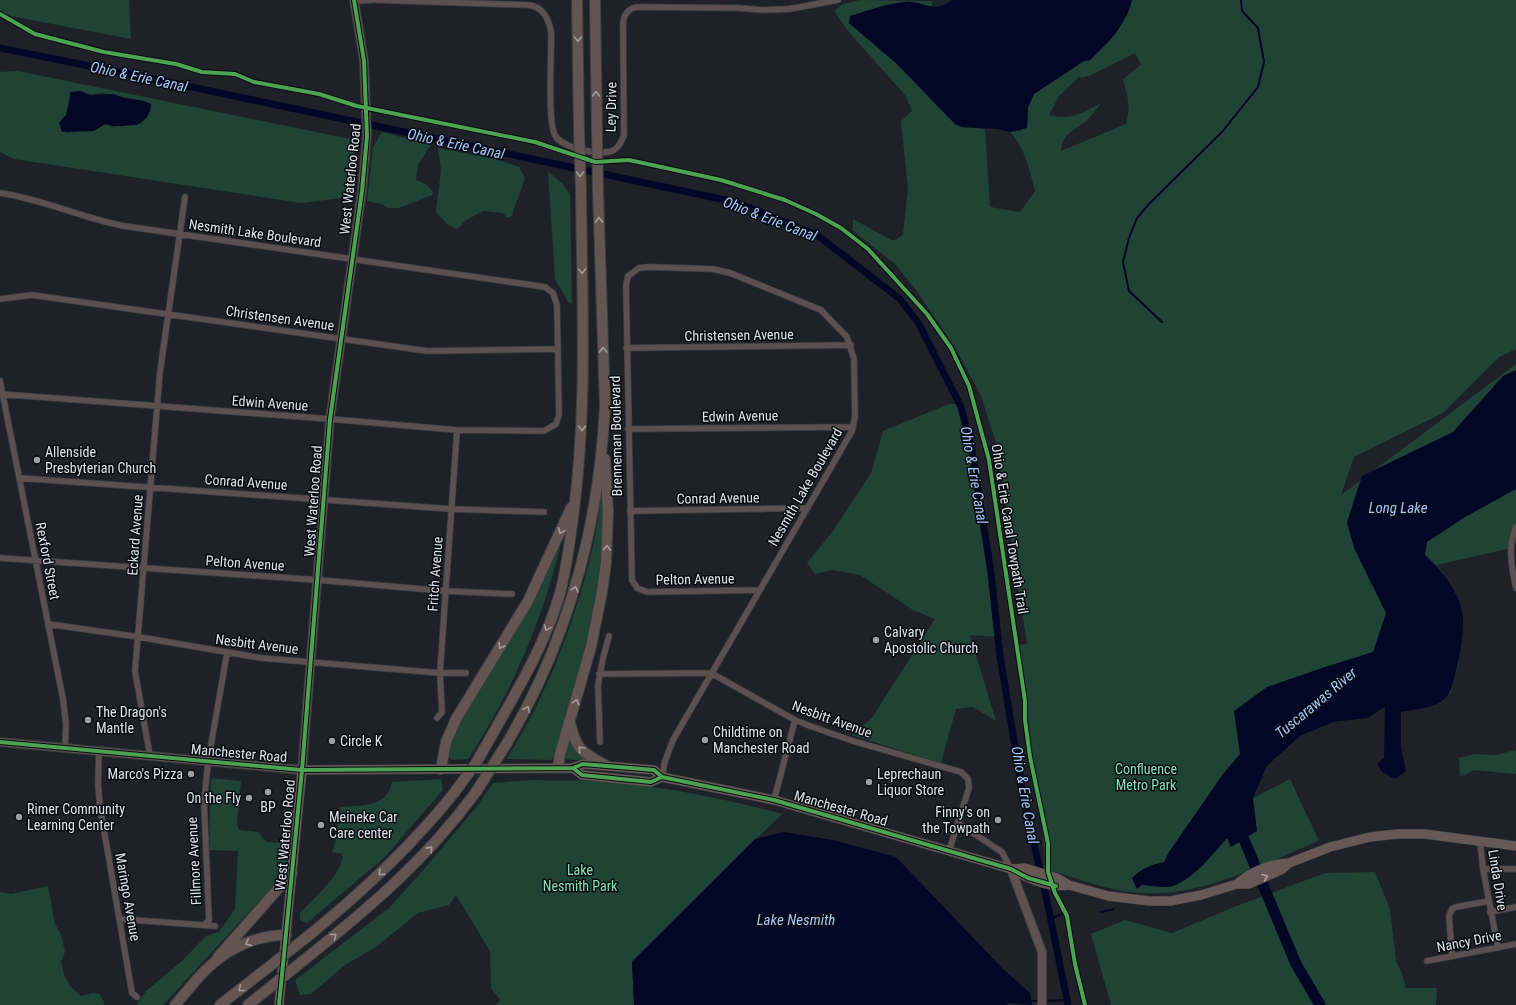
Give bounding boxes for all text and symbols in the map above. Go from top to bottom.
one-way arrow [574,36,582,42]
water label: Ohio & Erie Canal [89,58,190,96]
street label: Ley Drive [603,81,619,132]
one-way arrow [592,91,600,97]
street label: West Waterloo Road [336,123,364,235]
water label: Ohio & Erie Canal [406,125,507,163]
one-way arrow [576,171,585,177]
water label: Ohio & Erie Canal [721,193,820,245]
street label: Nesmith Lake Boulevard [188,216,322,250]
one-way arrow [595,217,603,223]
one-way arrow [577,268,586,274]
street label: Christensen Avenue [225,302,336,334]
street label: Christensen Avenue [684,326,794,344]
one-way arrow [599,347,607,353]
street label: Brenneman Boulevard [607,376,625,496]
street label: Edwin Avenue [231,392,309,414]
street label: Edwin Avenue [702,407,779,425]
one-way arrow [577,425,586,431]
street label: Nesmith Lake Boulevard [765,425,845,549]
water label: Ohio & Erie Canal [957,425,992,526]
street label: Ohio & Erie Canal Towpath Trail [989,443,1031,615]
place label: Allenside Presbyterian Church [45,444,156,476]
street label: West Waterloo Road [301,445,325,557]
marker: Allenside Presbyterian Church [32,455,42,465]
street label: Conrad Avenue [204,471,288,493]
street label: Conrad Avenue [676,489,760,507]
street label: Eckard Avenue [124,494,146,576]
water label: Long Lake [1369,499,1428,517]
street label: Rexford Street [33,521,63,601]
one-way arrow [558,526,566,534]
street label: Fritch Avenue [424,536,446,612]
one-way arrow [602,545,611,551]
street label: Pelton Avenue [205,552,285,574]
street label: Pelton Avenue [655,570,735,588]
one-way arrow [571,585,579,592]
one-way arrow [543,624,551,631]
place label: Calvary Apostolic Church [884,624,978,656]
street label: Nesbitt Avenue [215,631,300,657]
marker: Calvary Apostolic Church [871,635,881,645]
one-way arrow [499,642,506,649]
water label: Tuscarawas River [1272,664,1361,742]
street label: Nesbitt Avenue [790,697,874,741]
one-way arrow [571,699,580,706]
place label: The Dragon's Mantle [96,704,167,736]
one-way arrow [522,706,530,713]
marker: The Dragon's Mantle [83,715,93,725]
place label: Childtime on Manchester Road [713,724,810,756]
place label: Circle K [340,733,383,749]
marker: Childtime on Manchester Road [700,735,710,745]
marker: Circle K [327,736,337,746]
street label: Manchester Road [190,741,288,765]
water label: Ohio & Erie Canal [1008,745,1043,846]
one-way arrow [578,746,586,754]
park label: Confluence Metro Park [1115,761,1177,793]
place label: Marco's Pizza [108,766,183,782]
place label: Leprechaun Liquor Store [877,766,945,798]
marker: Marco's Pizza [186,769,196,779]
marker: Leprechaun Liquor Store [864,777,874,787]
street label: West Waterloo Road [272,779,298,891]
marker: BP [263,787,273,797]
street label: Manchester Road [792,787,890,829]
place label: On the Fly [186,790,241,806]
marker: On the Fly [244,793,254,803]
place label: BP [260,799,276,815]
place label: Rimer Community Learning Center [27,801,125,833]
place label: Finny's on the Towpath [922,804,990,836]
place label: Meineke Car Care center [329,809,398,841]
marker: Rimer Community Learning Center [14,812,24,822]
marker: Finny's on the Towpath [993,815,1003,825]
street label: Fillmore Avenue [184,816,204,905]
marker: Meineke Car Care center [316,820,326,830]
one-way arrow [425,846,432,853]
street label: Linda Drive [1485,848,1511,912]
street label: Maringo Avenue [112,852,144,943]
park label: Lake Nesmith Park [543,862,618,894]
one-way arrow [378,868,386,876]
one-way arrow [1261,874,1269,882]
water label: Lake Nesmith [757,911,835,929]
street label: Nancy Drive [1435,927,1503,955]
one-way arrow [329,934,337,941]
one-way arrow [245,938,253,946]
one-way arrow [238,984,245,991]

